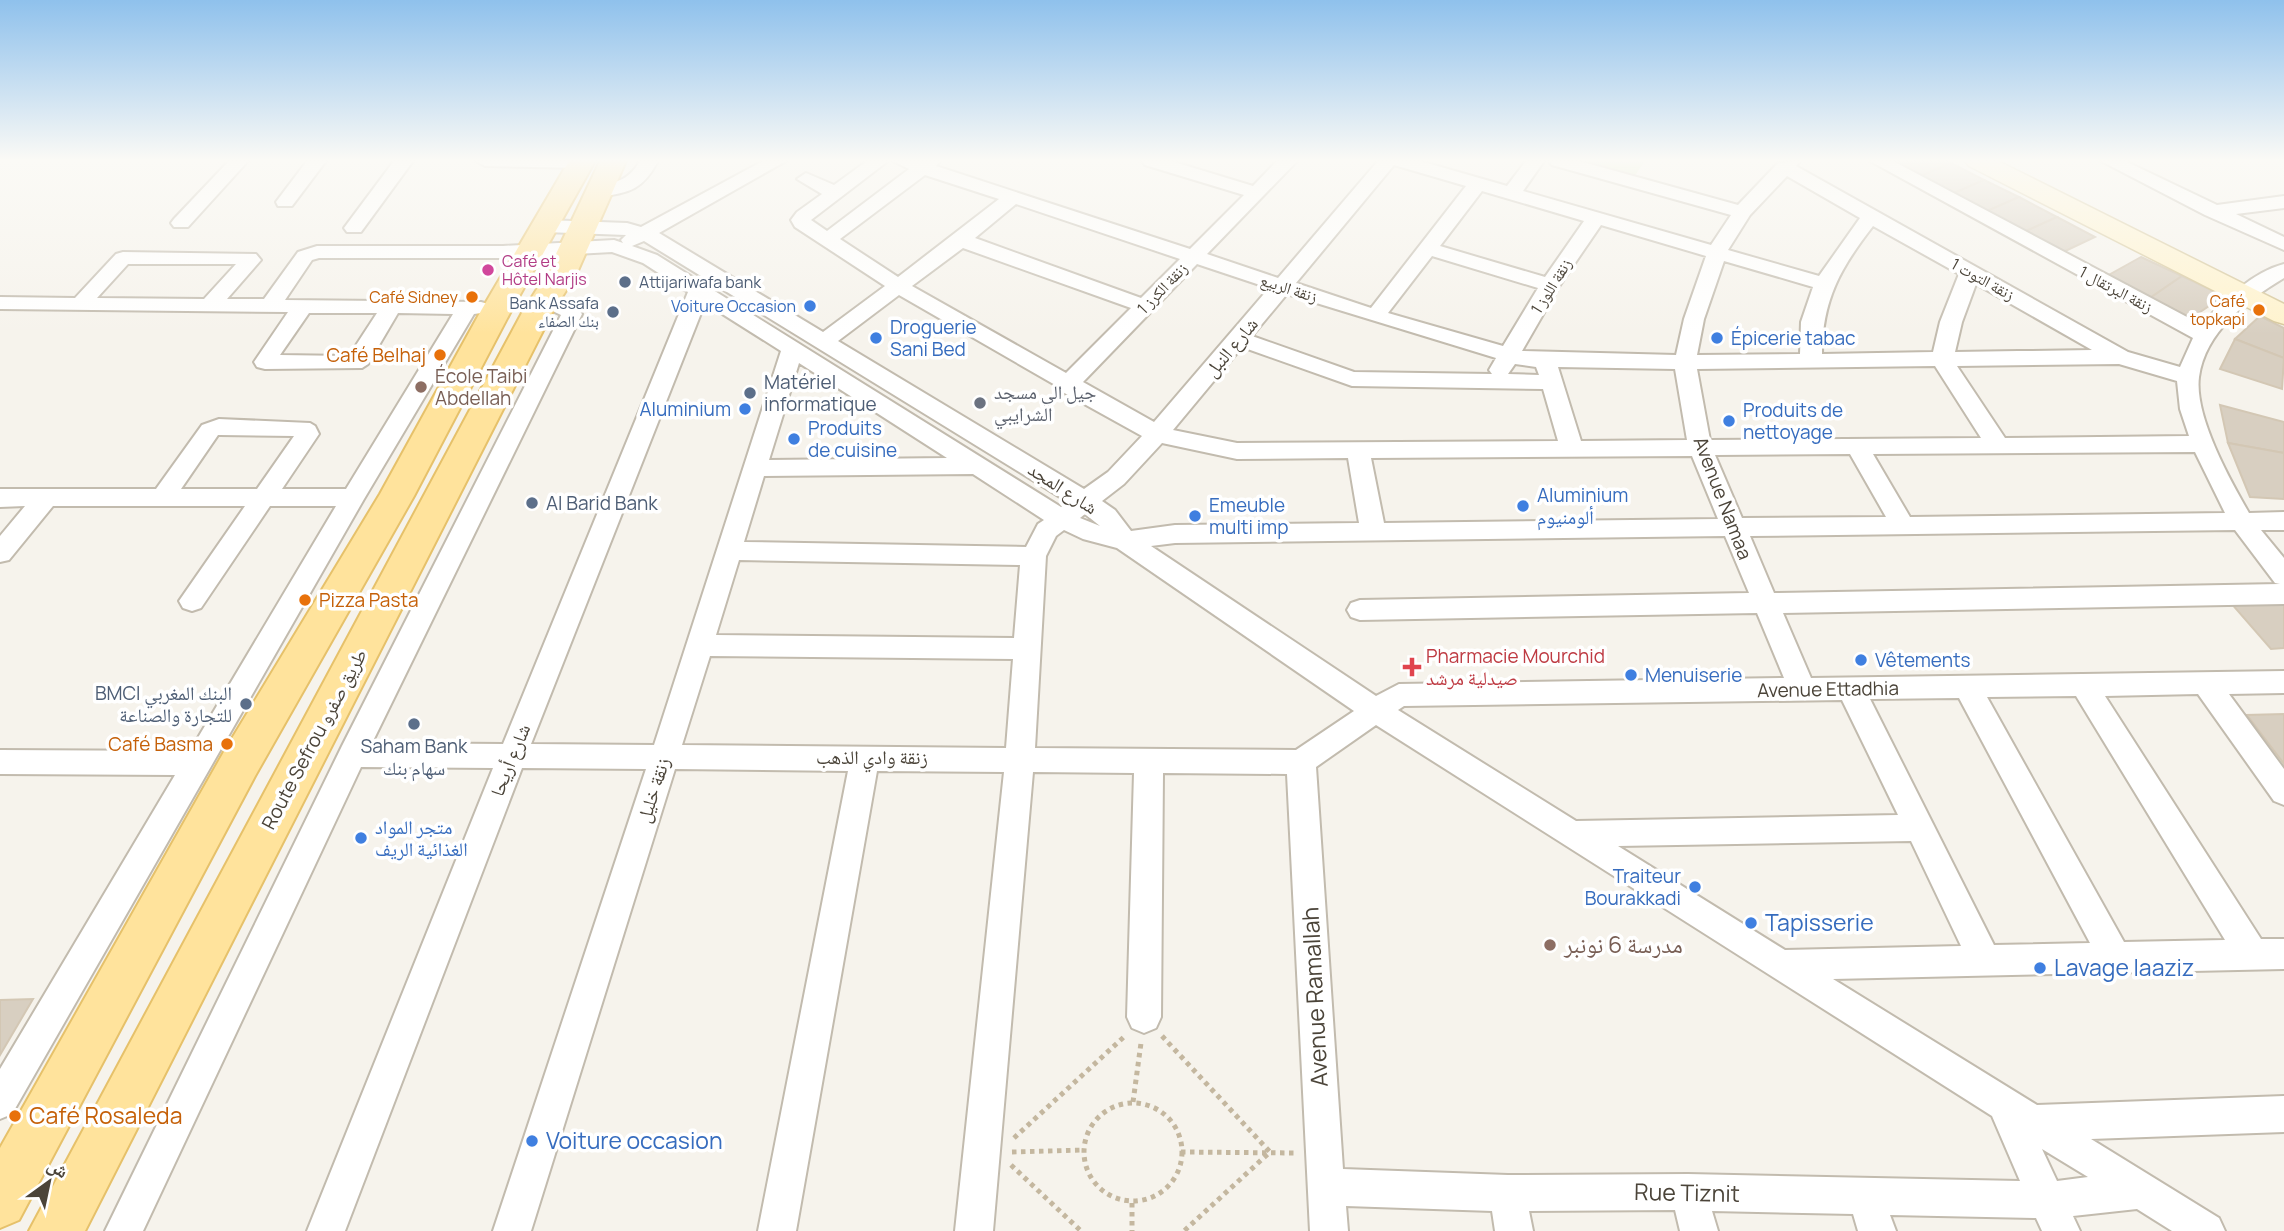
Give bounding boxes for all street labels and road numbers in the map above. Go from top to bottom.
street label: زنقة التوت 1 [1947,253,2019,305]
street label: زنقة اللوز 1 [1525,254,1577,318]
street label: زنقة الكرز 1 [1132,257,1192,319]
street label: زنقة البرتقال 1 [2075,260,2157,318]
street label: زنقة الربيع [1258,268,1320,308]
street label: شارع النبل [1198,312,1264,382]
street label: Avenue Namaa [1688,433,1758,563]
street label: شارع المجد [1023,456,1103,520]
street label: Route Sefrou طريق صفرو [255,644,373,834]
street label: Avenue Ettadhia [1757,675,1899,703]
street label: شارع أريحا [484,720,536,800]
street label: زنقة وادي الذهب [816,744,928,773]
street label: زنقة خليل [630,754,676,826]
street label: Avenue Ramallah [1293,906,1335,1088]
street label: Rue Tiznit [1634,1175,1740,1209]

